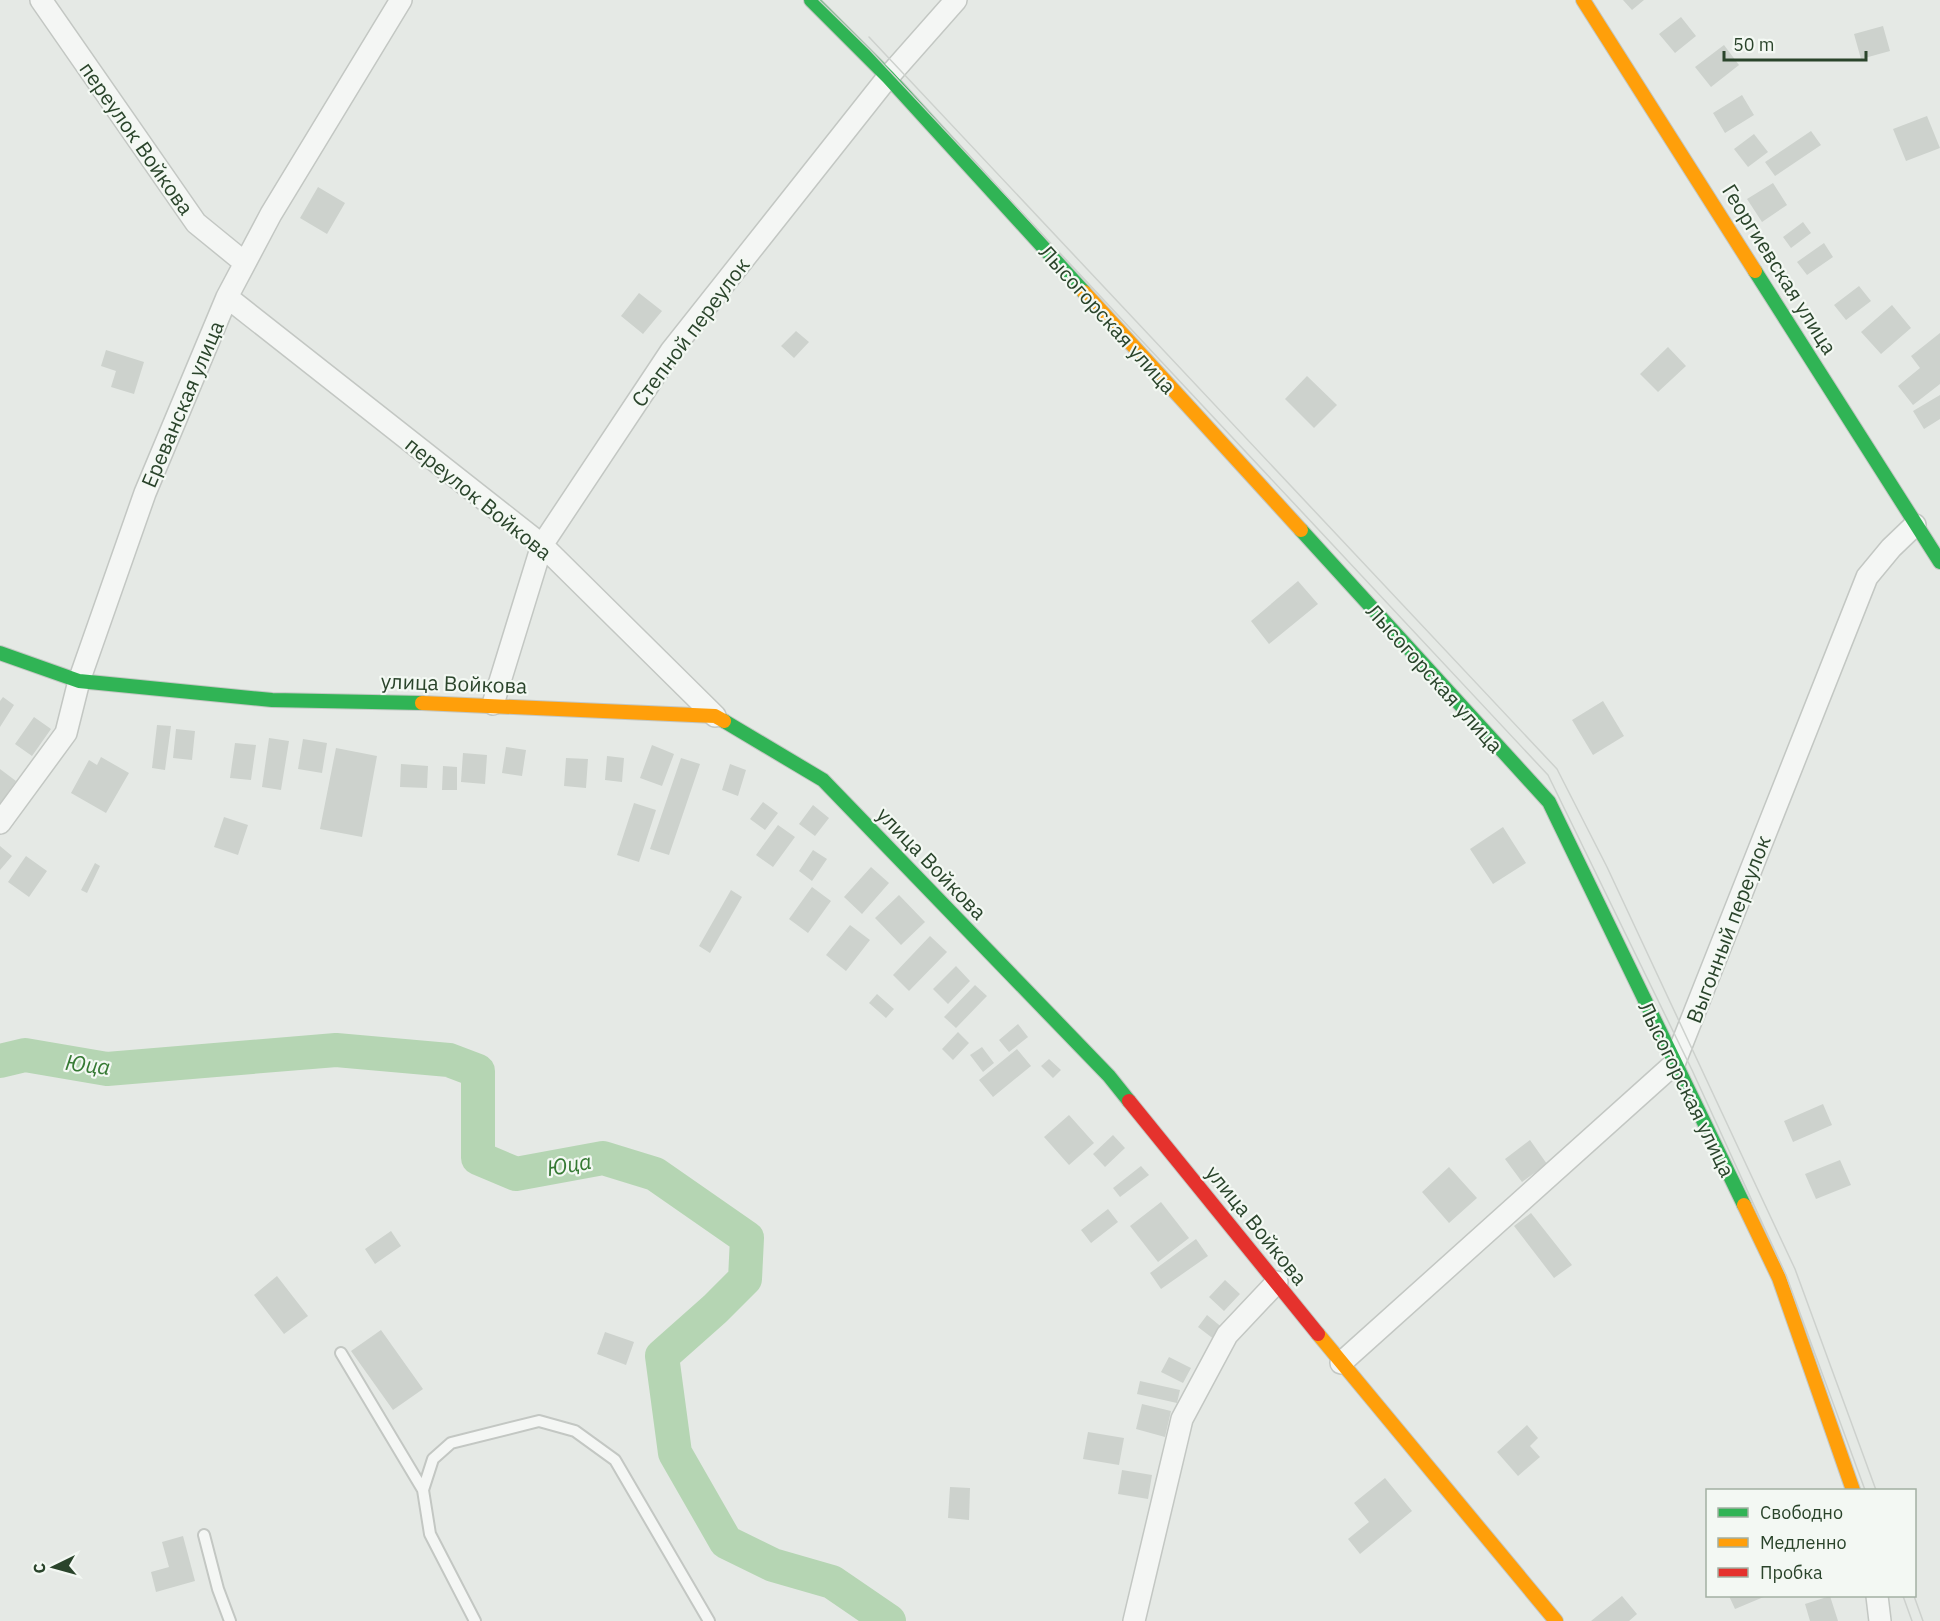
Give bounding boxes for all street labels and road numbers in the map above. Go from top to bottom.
street label: переулок Войкова [74,56,200,220]
street label: Георгиевская улица [1716,178,1844,360]
street label: Лысогорская улица [1033,238,1183,400]
street label: Степной переулок [625,252,755,412]
street label: Ереванская улица [134,316,230,492]
street label: переулок Войкова [400,430,558,566]
street label: Лысогорская улица [1360,597,1510,759]
street label: улица Войкова [380,666,528,700]
street label: улица Войкова [871,800,993,926]
street label: Выгонный переулок [1679,831,1777,1027]
street label: Лысогорская улица [1632,997,1742,1181]
street label: улица Войкова [1200,1159,1314,1291]

